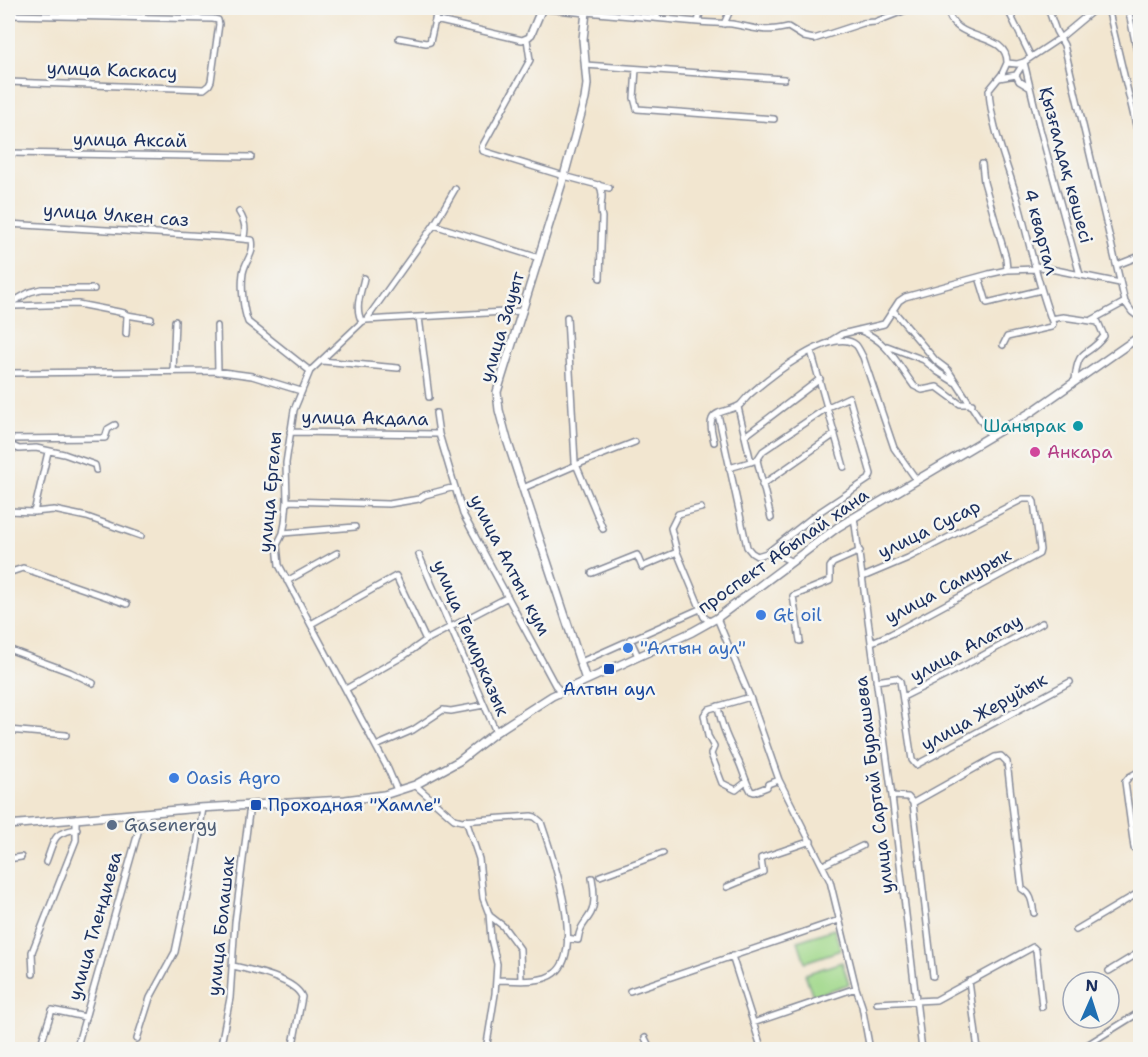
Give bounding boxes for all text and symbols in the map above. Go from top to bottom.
street label: улица Каскасу [46,56,178,84]
street label: Қызғалдақ көшесі [1034,84,1098,246]
street label: улица Аксай [73,127,188,153]
street label: 4 квартал [1018,186,1064,278]
street label: улица Улкен саз [42,198,190,232]
street label: улица Зауыт [474,268,530,385]
street label: улица Акдала [301,405,429,431]
place label: Шанырак [983,414,1066,438]
marker: Шанырак [1071,419,1085,433]
street label: улица Ергелы [253,430,287,554]
place label: Анкара [1047,440,1112,464]
marker: Анкара [1028,445,1042,459]
street label: проспект Абылай хана [693,483,873,619]
street label: улица Алтын кум [464,490,556,640]
street label: улица Сусар [874,494,984,564]
street label: улица Самурык [881,542,1016,629]
street label: улица Темирказык [427,556,515,720]
place label: Gt oil [773,603,822,627]
marker: Gt oil [754,608,768,622]
street label: улица Алатау [906,608,1026,688]
place label: "Алтын аул" [640,636,746,660]
marker: "Алтын аул" [621,641,635,655]
marker: Алтын аул [602,662,616,676]
street label: улица Жеруйык [917,667,1052,757]
street label: улица Сартай Бурашева [849,675,899,895]
place label: Алтын аул [563,677,655,701]
place label: Oasis Agro [186,766,281,790]
marker: Oasis Agro [167,771,181,785]
place label: Проходная "Хамле" [268,793,441,817]
marker: Проходная "Хамле" [249,798,263,812]
place label: Gasenergy [124,813,217,837]
marker: Gasenergy [105,818,119,832]
street label: улица Тлендиева [62,849,128,1003]
street label: улица Болашак [202,854,240,997]
north arrow [1061,970,1121,1030]
text: N [1085,975,1099,996]

